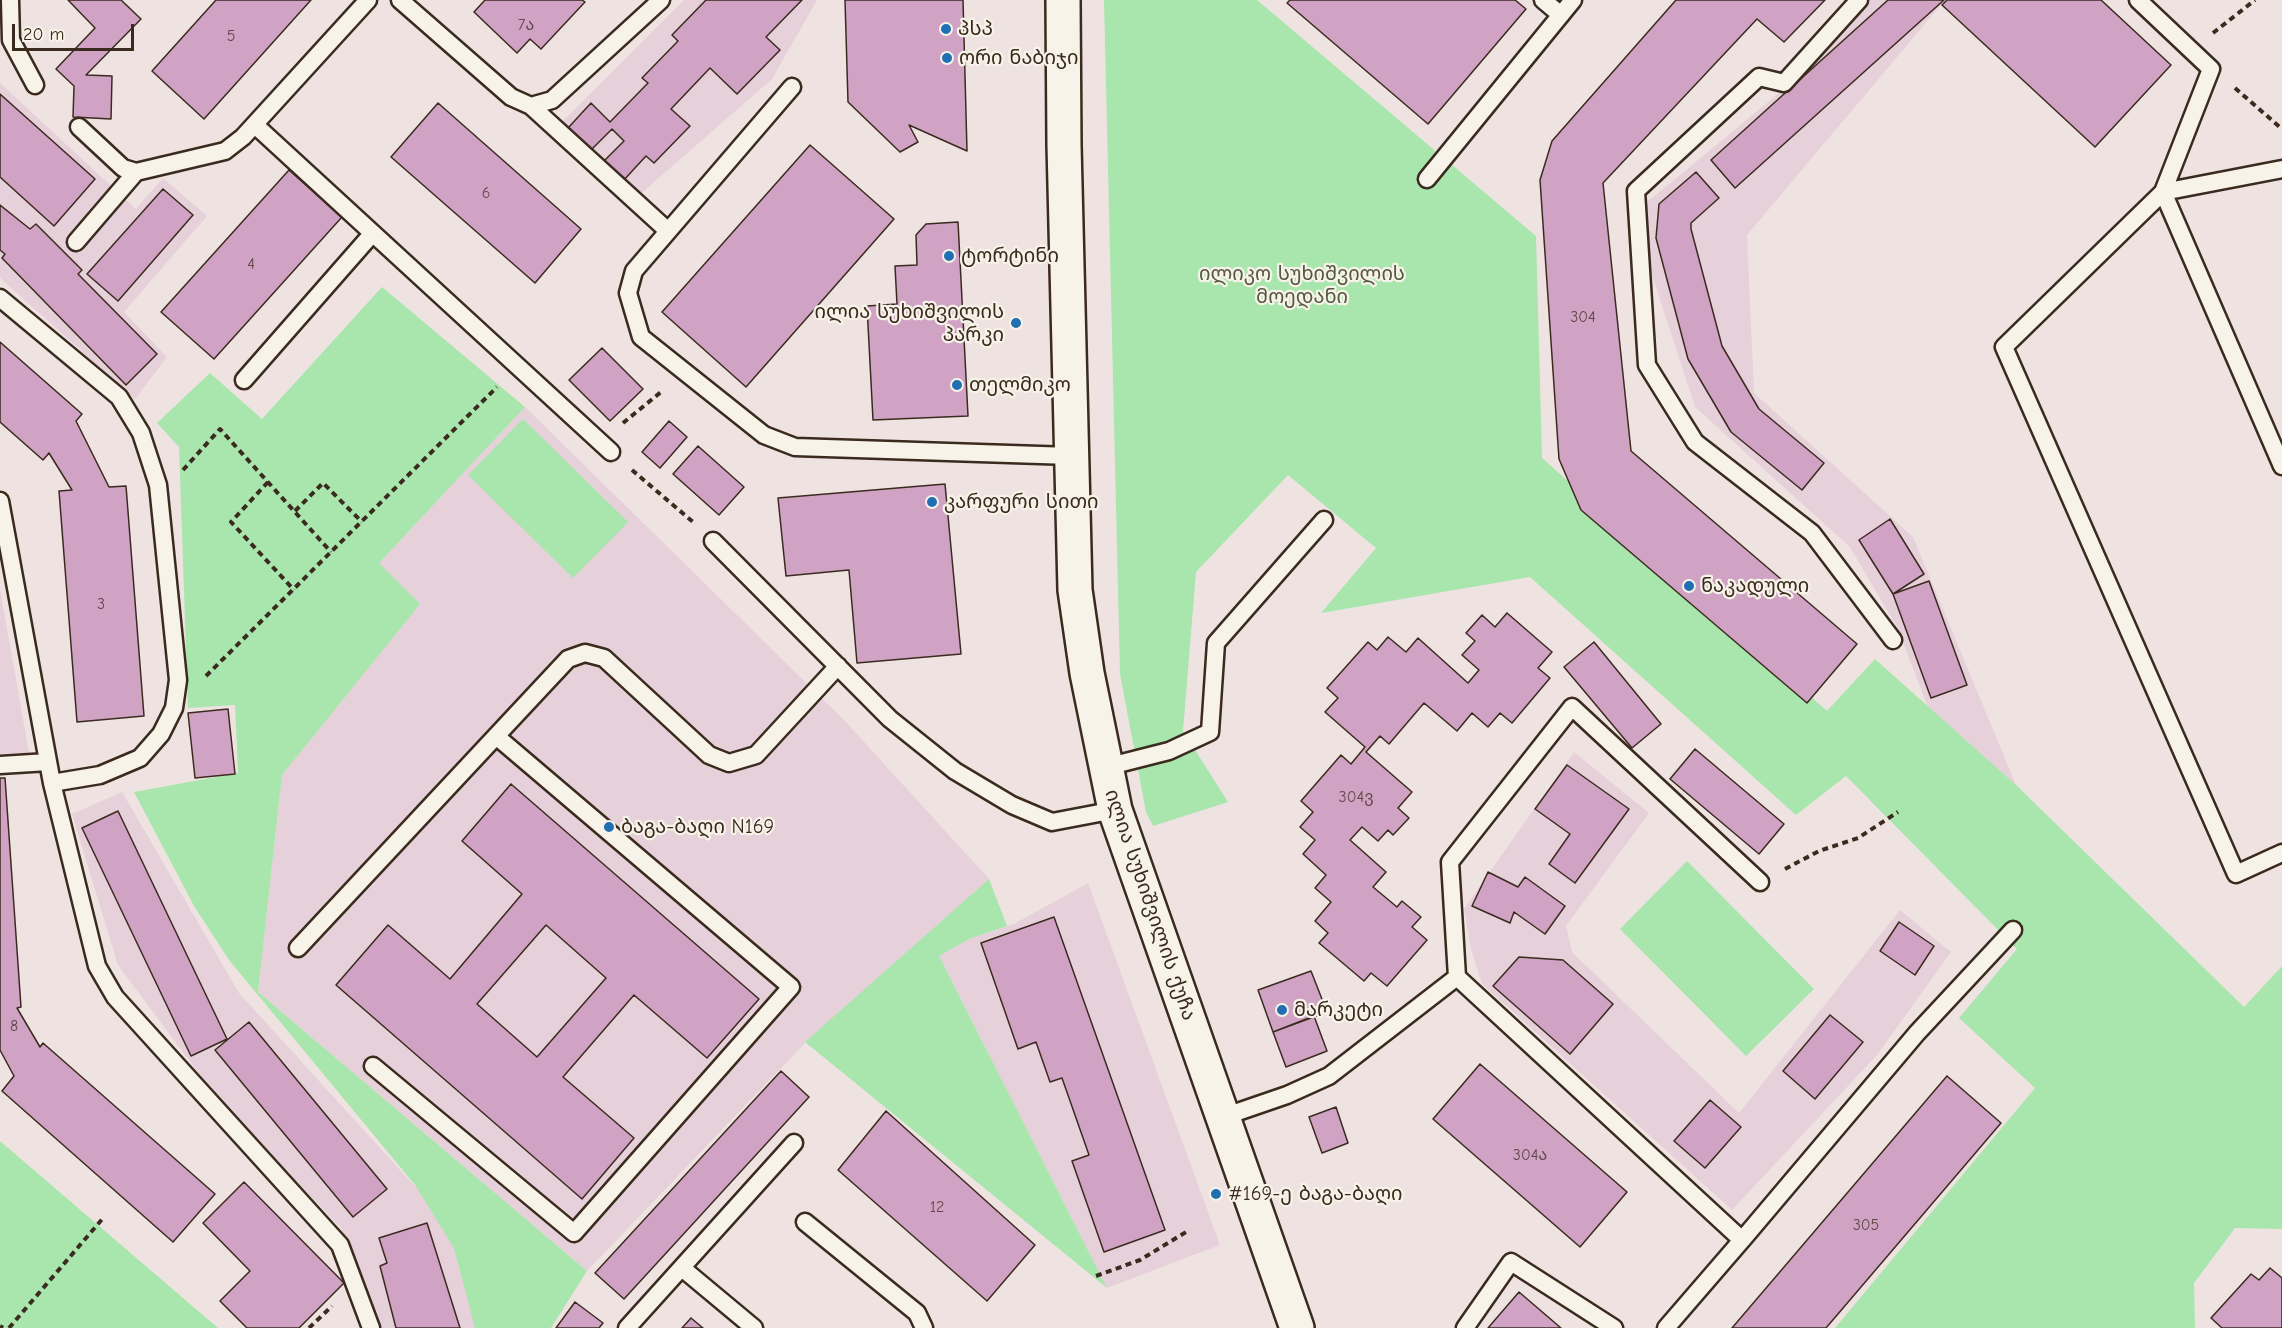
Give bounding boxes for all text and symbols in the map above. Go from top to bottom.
scale bar [15,12,136,50]
house number: 7ა [518,15,534,35]
place label: პსპ [958,17,993,41]
marker: პსპ [939,22,953,36]
text: 20 m [23,24,64,45]
house number: 5 [227,26,235,46]
place label: ორი ნაბიჯი [959,46,1079,70]
marker: ორი ნაბიჯი [940,51,954,65]
house number: 6 [482,183,490,203]
place label: ტორტინი [961,244,1059,268]
marker: ტორტინი [942,249,956,263]
house number: 4 [247,254,255,274]
park label: ილიკო სუხიშვილის მოედანი [1199,262,1405,309]
place label: ილია სუხიშვილის პარკი [814,300,1004,347]
house number: 304 [1570,307,1596,327]
marker: ილია სუხიშვილის პარკი [1009,316,1023,330]
place label: თელმიკო [969,373,1071,397]
marker: თელმიკო [950,378,964,392]
place label: კარფური სითი [944,490,1098,514]
marker: კარფური სითი [925,495,939,509]
place label: ნაკადული [1701,574,1809,598]
marker: ნაკადული [1682,579,1696,593]
house number: 3 [97,594,105,614]
street label: ილია სუხიშვილის ქუჩა [1099,786,1201,1024]
house number: 304ვ [1339,787,1373,807]
place label: ბაგა-ბაღი N169 [621,815,774,839]
marker: ბაგა-ბაღი N169 [602,820,616,834]
place label: მარკეტი [1294,998,1383,1022]
marker: მარკეტი [1275,1003,1289,1017]
house number: 8 [10,1016,18,1036]
house number: 304ა [1513,1145,1547,1165]
place label: #169-ე ბაგა-ბაღი [1228,1182,1403,1206]
marker: #169-ე ბაგა-ბაღი [1209,1187,1223,1201]
house number: 12 [930,1197,944,1217]
house number: 305 [1853,1215,1879,1235]

